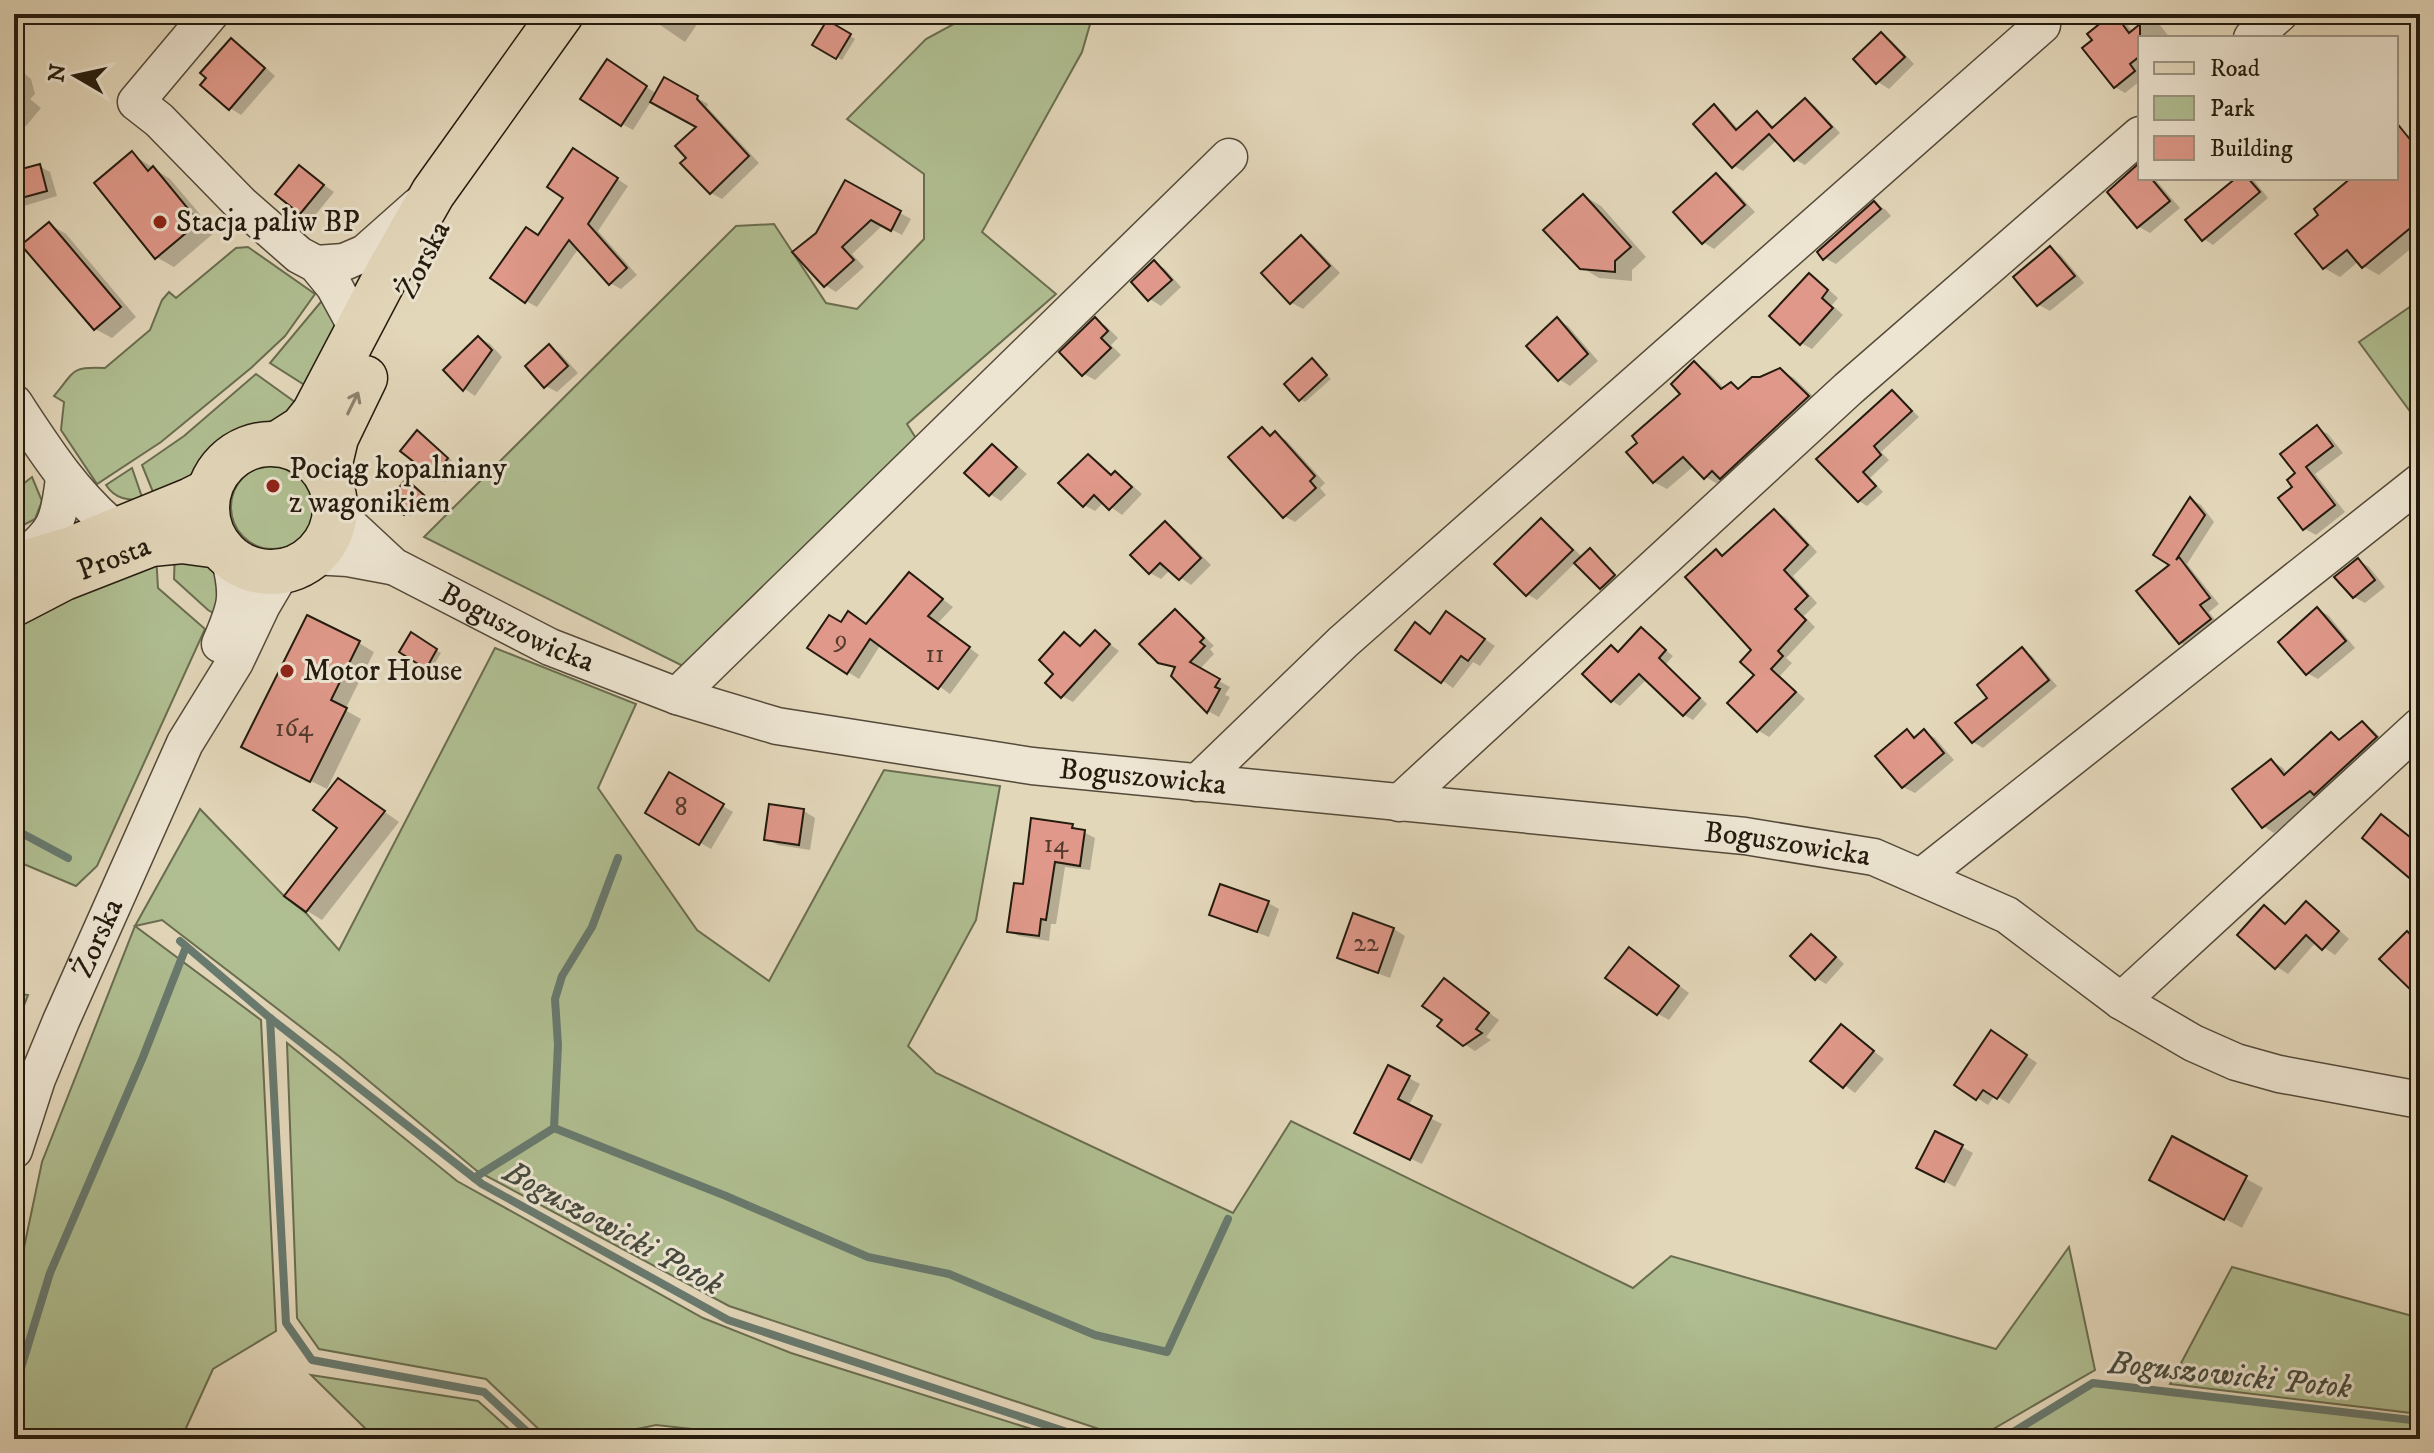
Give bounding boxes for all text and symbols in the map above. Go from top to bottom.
north arrow [36,36,116,116]
legend [2138,36,2398,180]
text: Road [2210,54,2260,84]
text: N [43,62,72,84]
text: Park [2210,94,2255,124]
text: Building [2210,134,2293,164]
place label: Stacja paliw BP [176,204,360,241]
marker: Stacja paliw BP [151,213,169,231]
street label: Żorska [388,214,459,305]
one-way arrow [345,392,361,416]
place label: Pociąg kopalniany z wagonikiem [289,451,507,522]
marker: Pociąg kopalniany z wagonikiem [264,477,282,495]
street label: Prosta [72,527,156,589]
street label: Boguszowicka [433,575,600,681]
house number: 9 [833,623,847,656]
house number: 11 [925,638,945,671]
place label: Motor House [303,653,463,690]
marker: Motor House [278,662,296,680]
house number: 164 [275,712,314,745]
street label: Boguszowicka [1058,750,1228,804]
house number: 8 [674,791,688,824]
street label: Boguszowicka [1703,814,1873,875]
house number: 14 [1044,828,1069,861]
street label: Żorska [63,893,132,984]
house number: 22 [1353,927,1379,960]
water label: Boguszowicki Potok [496,1152,730,1306]
water label: Boguszowicki Potok [2105,1343,2354,1409]

